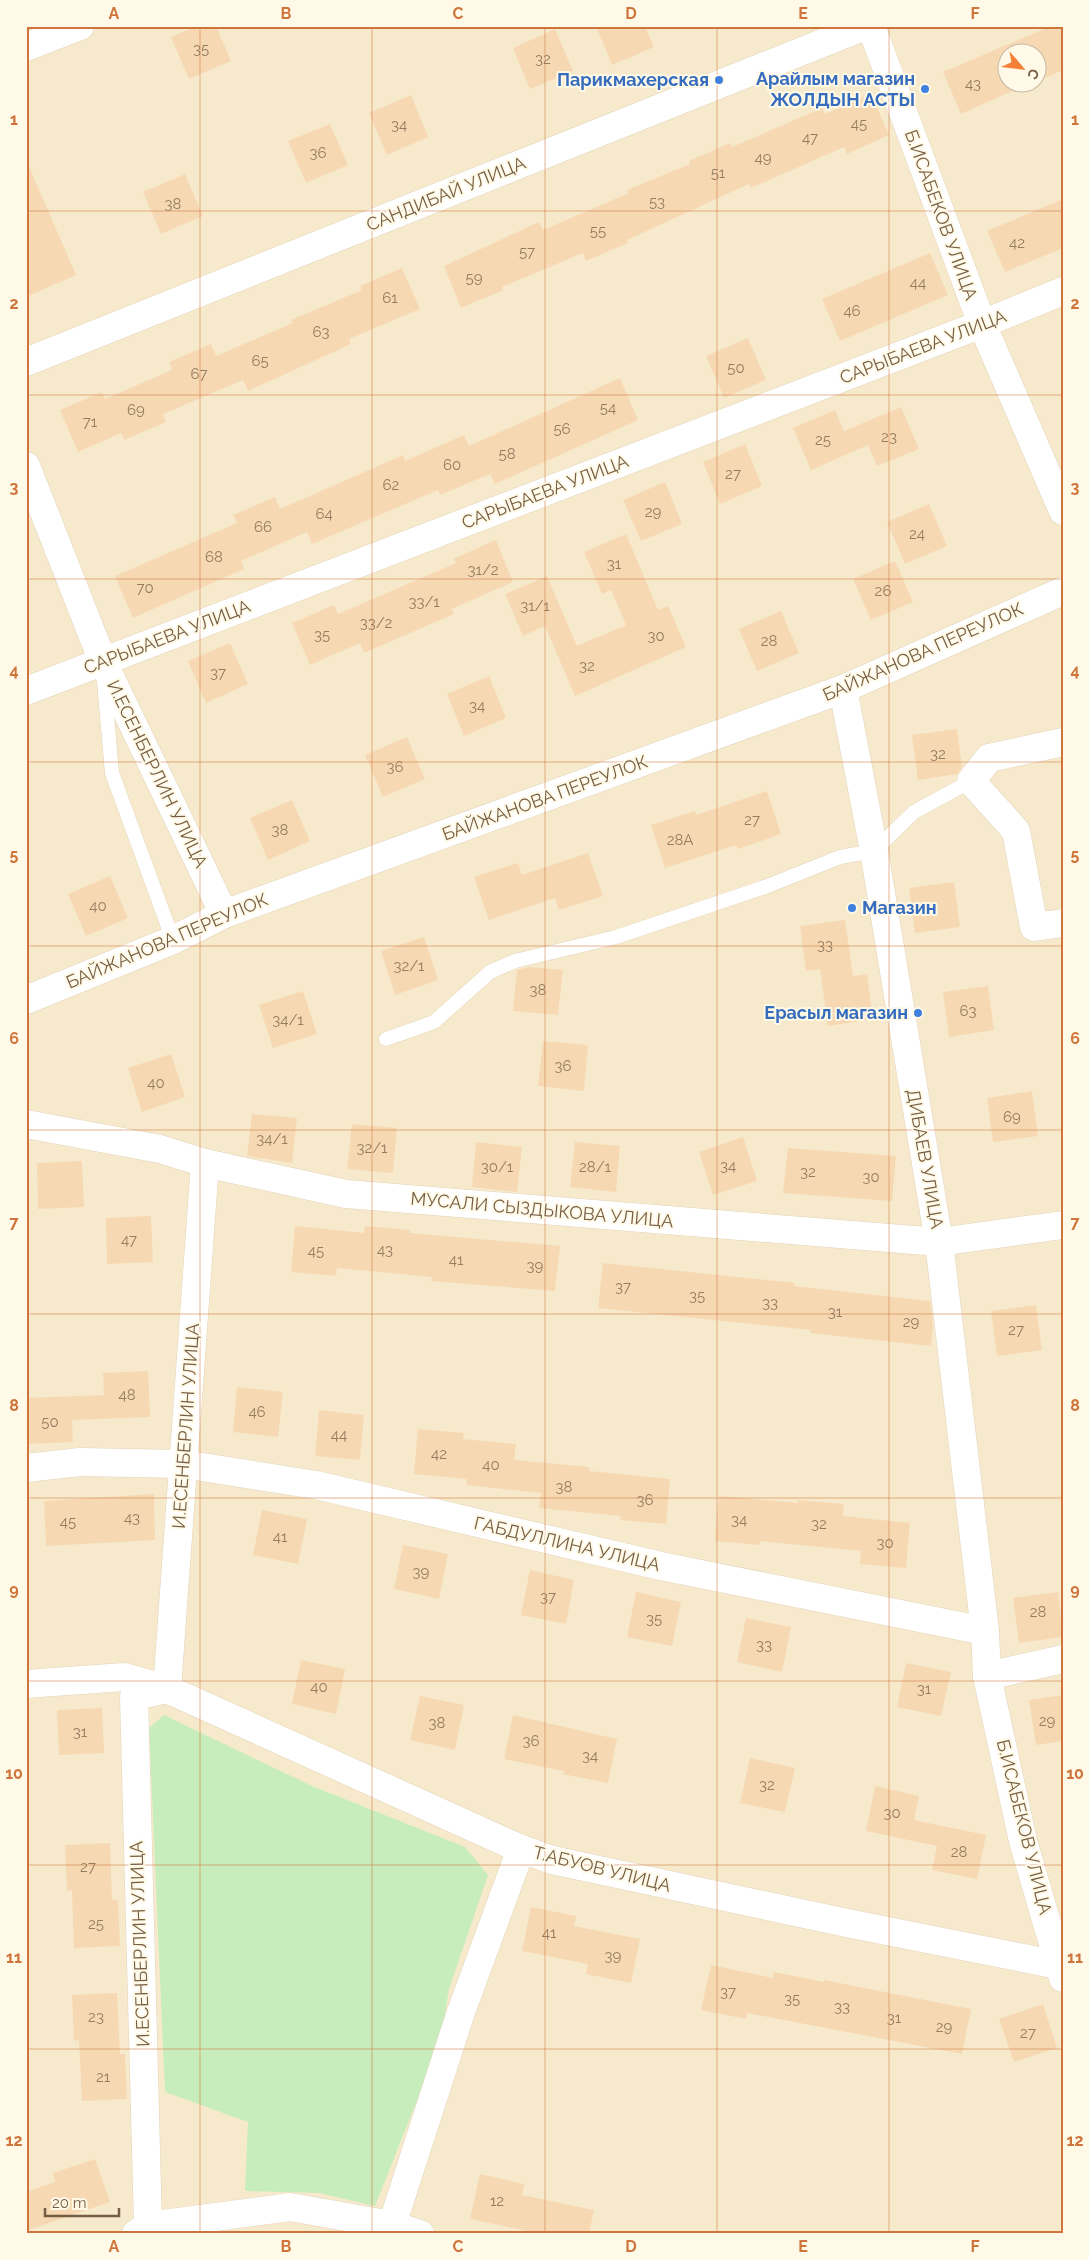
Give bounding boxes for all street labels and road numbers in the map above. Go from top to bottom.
street label: Б.ИСАБЕКОВ УЛИЦА [901,127,982,303]
street label: САНДИБАЙ УЛИЦА [363,152,529,235]
street label: САРЫБАЕВА УЛИЦА [837,305,1009,388]
street label: САРЫБАЕВА УЛИЦА [459,450,631,533]
street label: САРЫБАЕВА УЛИЦА [81,595,253,678]
street label: БАЙЖАНОВА ПЕРЕУЛОК [819,598,1026,705]
street label: И.ЕСЕНБЕРЛИН УЛИЦА [103,677,212,871]
street label: БАЙЖАНОВА ПЕРЕУЛОК [439,751,650,845]
street label: БАЙЖАНОВА ПЕРЕУЛОК [63,888,271,993]
street label: ДИБАЕВ УЛИЦА [903,1087,948,1230]
street label: МУСАЛИ СЫЗДЫКОВА УЛИЦА [410,1188,674,1231]
street label: И.ЕСЕНБЕРЛИН УЛИЦА [168,1322,203,1530]
street label: ГАБДУЛЛИНА УЛИЦА [472,1512,662,1575]
street label: Б.ИСАБЕКОВ УЛИЦА [993,1737,1056,1917]
street label: И.ЕСЕНБЕРЛИН УЛИЦА [125,1841,154,2047]
street label: Т.АБУОВ УЛИЦА [531,1841,673,1896]

